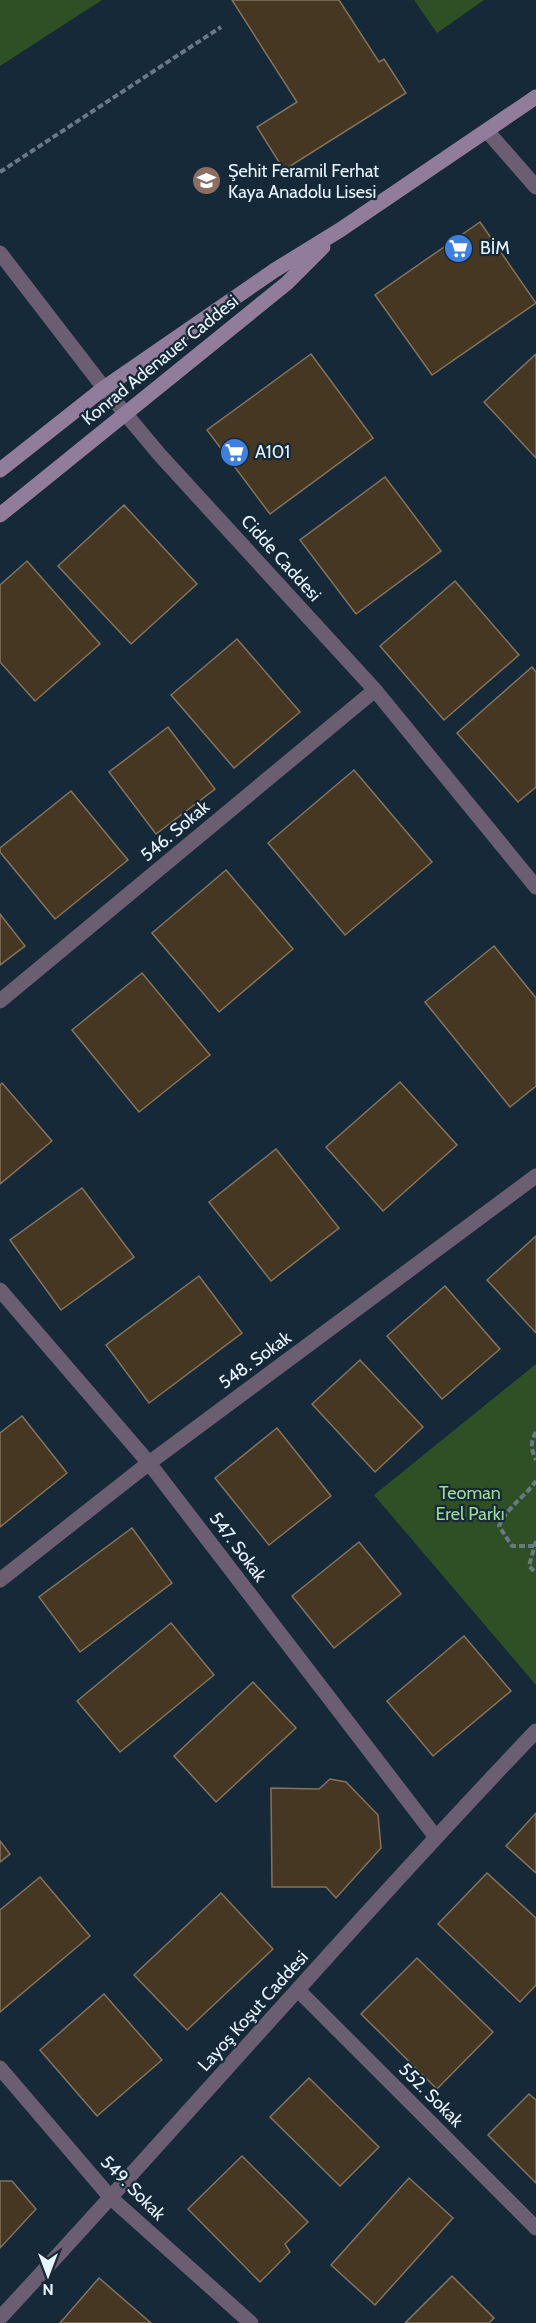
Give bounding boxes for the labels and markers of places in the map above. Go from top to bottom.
place label: Şehit Feramil Ferhat Kaya Anadolu Lisesi [228,160,379,203]
school or university icon: Şehit Feramil Ferhat Kaya Anadolu Lisesi [191,165,223,197]
supermarket icon: BİM [443,232,475,264]
place label: BİM [480,237,510,259]
supermarket icon: A101 [218,436,250,468]
place label: A101 [255,441,290,463]

